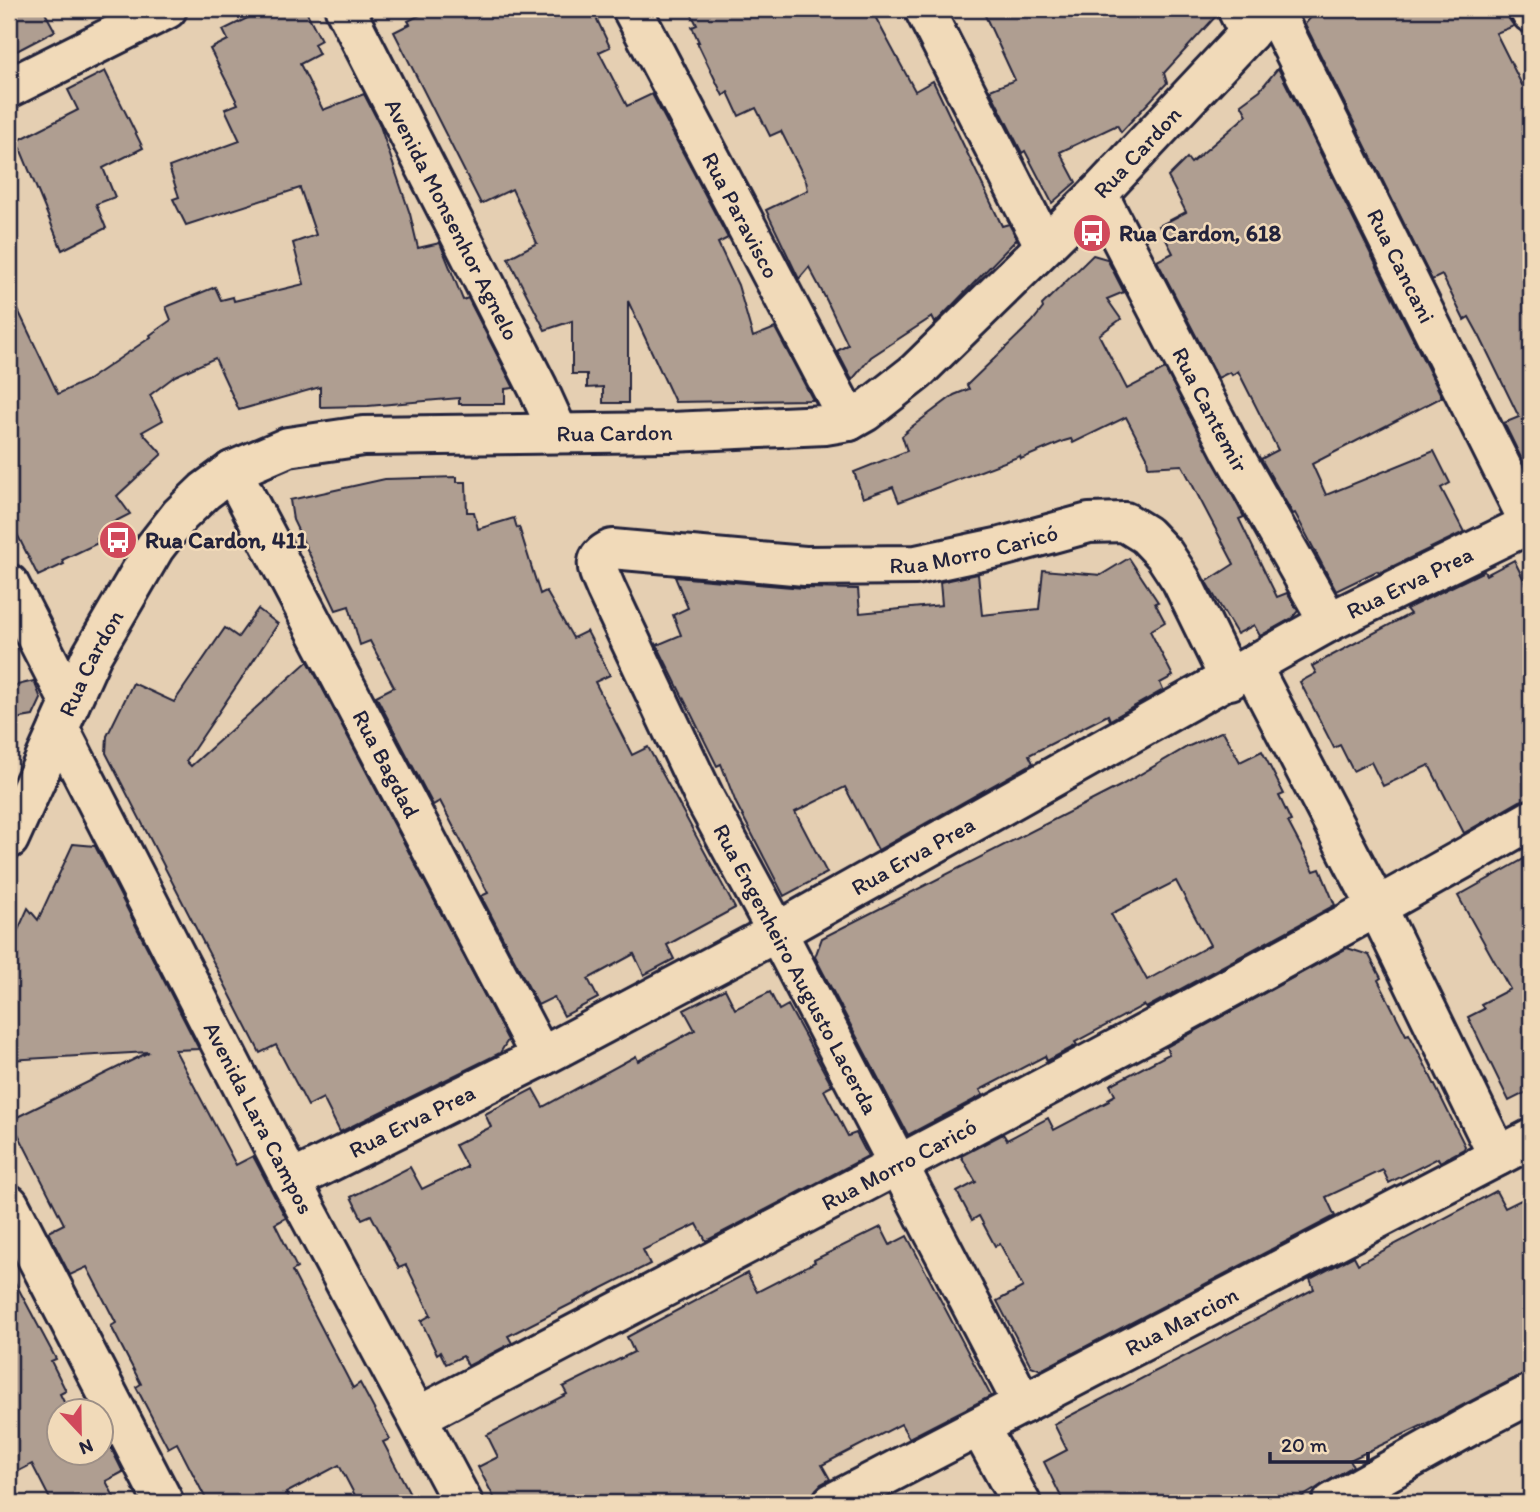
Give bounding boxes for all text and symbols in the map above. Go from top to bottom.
street label: Avenida Monsenhor Agnelo [379,94,525,345]
street label: Rua Cardon [1087,100,1187,204]
street label: Rua Paravisco [696,147,785,283]
street label: Rua Cancani [1361,204,1441,328]
bus stop icon: Rua Cardon, 618 [1071,212,1113,254]
place label: Rua Cardon, 618 [1119,219,1282,247]
street label: Rua Cantemir [1166,342,1255,477]
street label: Rua Cardon [556,418,673,447]
street label: Rua Morro Caricó [889,518,1061,579]
bus stop icon: Rua Cardon, 411 [97,519,139,561]
place label: Rua Cardon, 411 [145,526,307,554]
street label: Rua Erva Prea [1342,540,1477,625]
street label: Rua Cardon [52,605,129,721]
street label: Rua Bagdad [346,705,427,823]
street label: Rua Erva Prea [846,810,980,901]
street label: Rua Engenheiro Augusto Lacerda [707,819,885,1119]
street label: Avenida Lara Campos [198,1017,320,1219]
street label: Rua Erva Prea [344,1078,480,1164]
street label: Rua Morro Caricó [816,1112,982,1217]
street label: Rua Marcion [1120,1280,1243,1362]
north arrow [46,1396,116,1466]
scale bar [1270,1421,1368,1465]
text: 20 m [1281,1432,1328,1457]
text: N [76,1434,96,1460]

